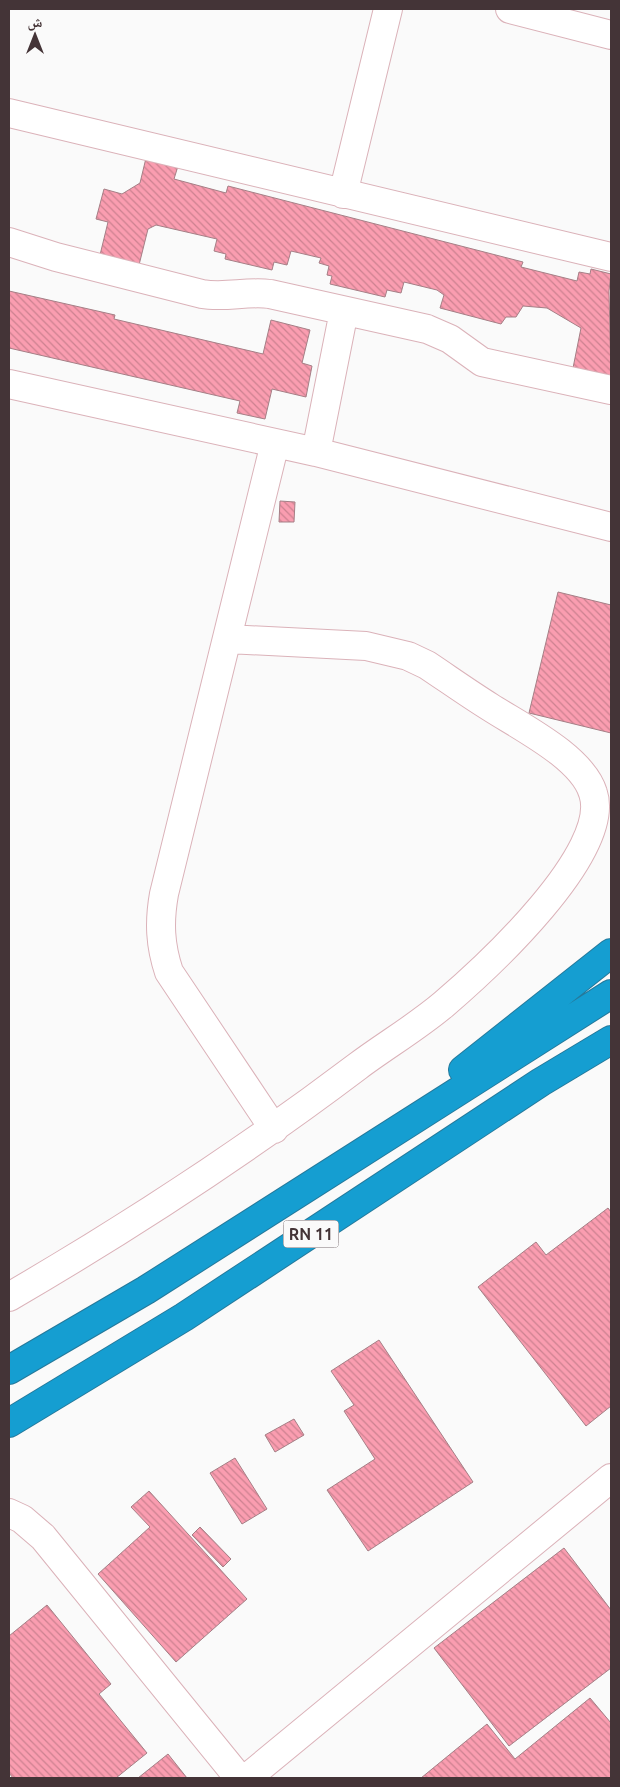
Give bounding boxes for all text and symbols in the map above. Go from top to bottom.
north arrow [10,10,60,60]
text: ش [28,14,43,31]
road number: RN 11 [284,1220,338,1248]

